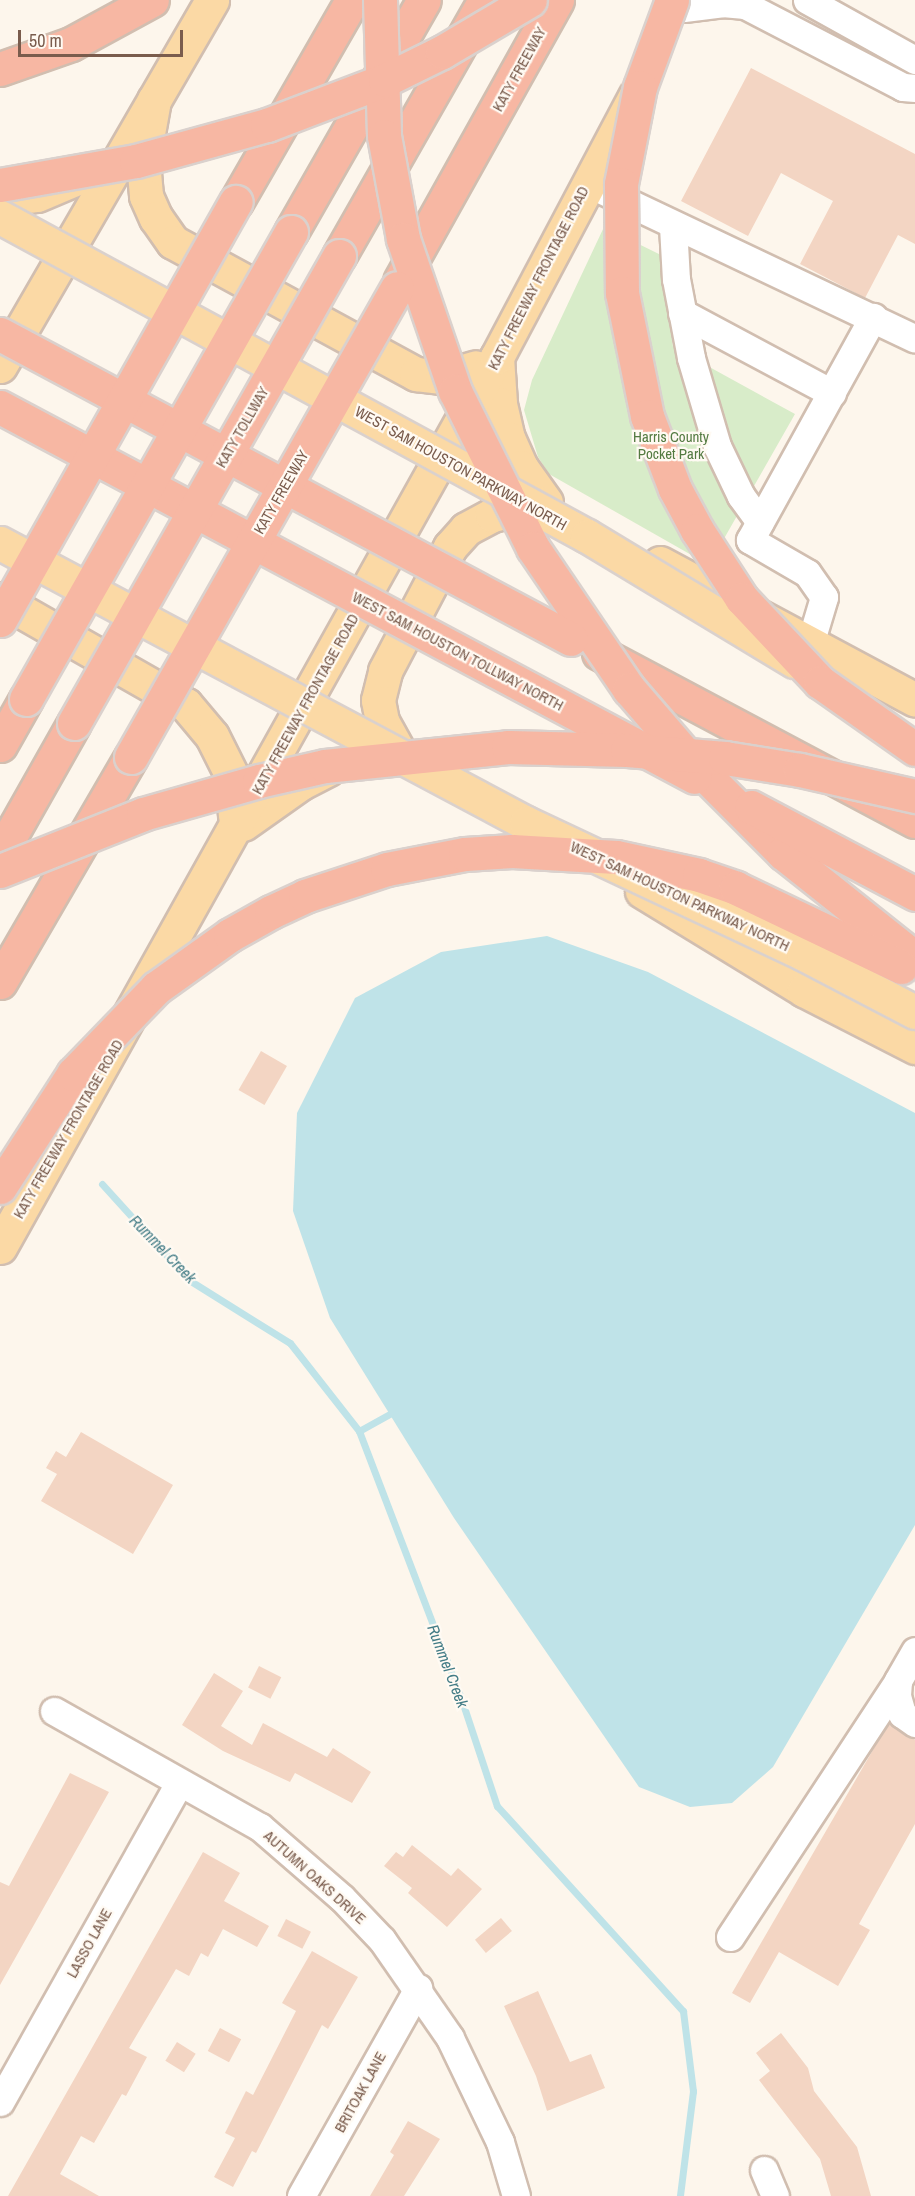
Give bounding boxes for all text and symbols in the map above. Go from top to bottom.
scale bar [21,18,186,56]
street label: KATY FREEWAY [488,23,550,115]
text: 50 m [29,28,62,53]
street label: KATY FREEWAY FRONTAGE ROAD [484,183,592,373]
street label: KATY TOLLWAY [211,383,273,471]
street label: WEST SAM HOUSTON PARKWAY NORTH [352,402,570,534]
park label: Harris County Pocket Park [633,427,709,462]
street label: KATY FREEWAY [250,447,312,537]
street label: WEST SAM HOUSTON TOLLWAY NORTH [349,587,567,715]
street label: KATY FREEWAY FRONTAGE ROAD [248,610,362,798]
street label: WEST SAM HOUSTON PARKWAY NORTH [567,837,793,955]
street label: KATY FREEWAY FRONTAGE ROAD [9,1036,127,1222]
water label: Rummel Creek [126,1211,200,1287]
water label: Rummel Creek [423,1622,473,1710]
street label: AUTUMN OAKS DRIVE [260,1826,370,1928]
street label: LASSO LANE [63,1905,115,1981]
street label: BRITOAK LANE [330,2049,390,2135]

